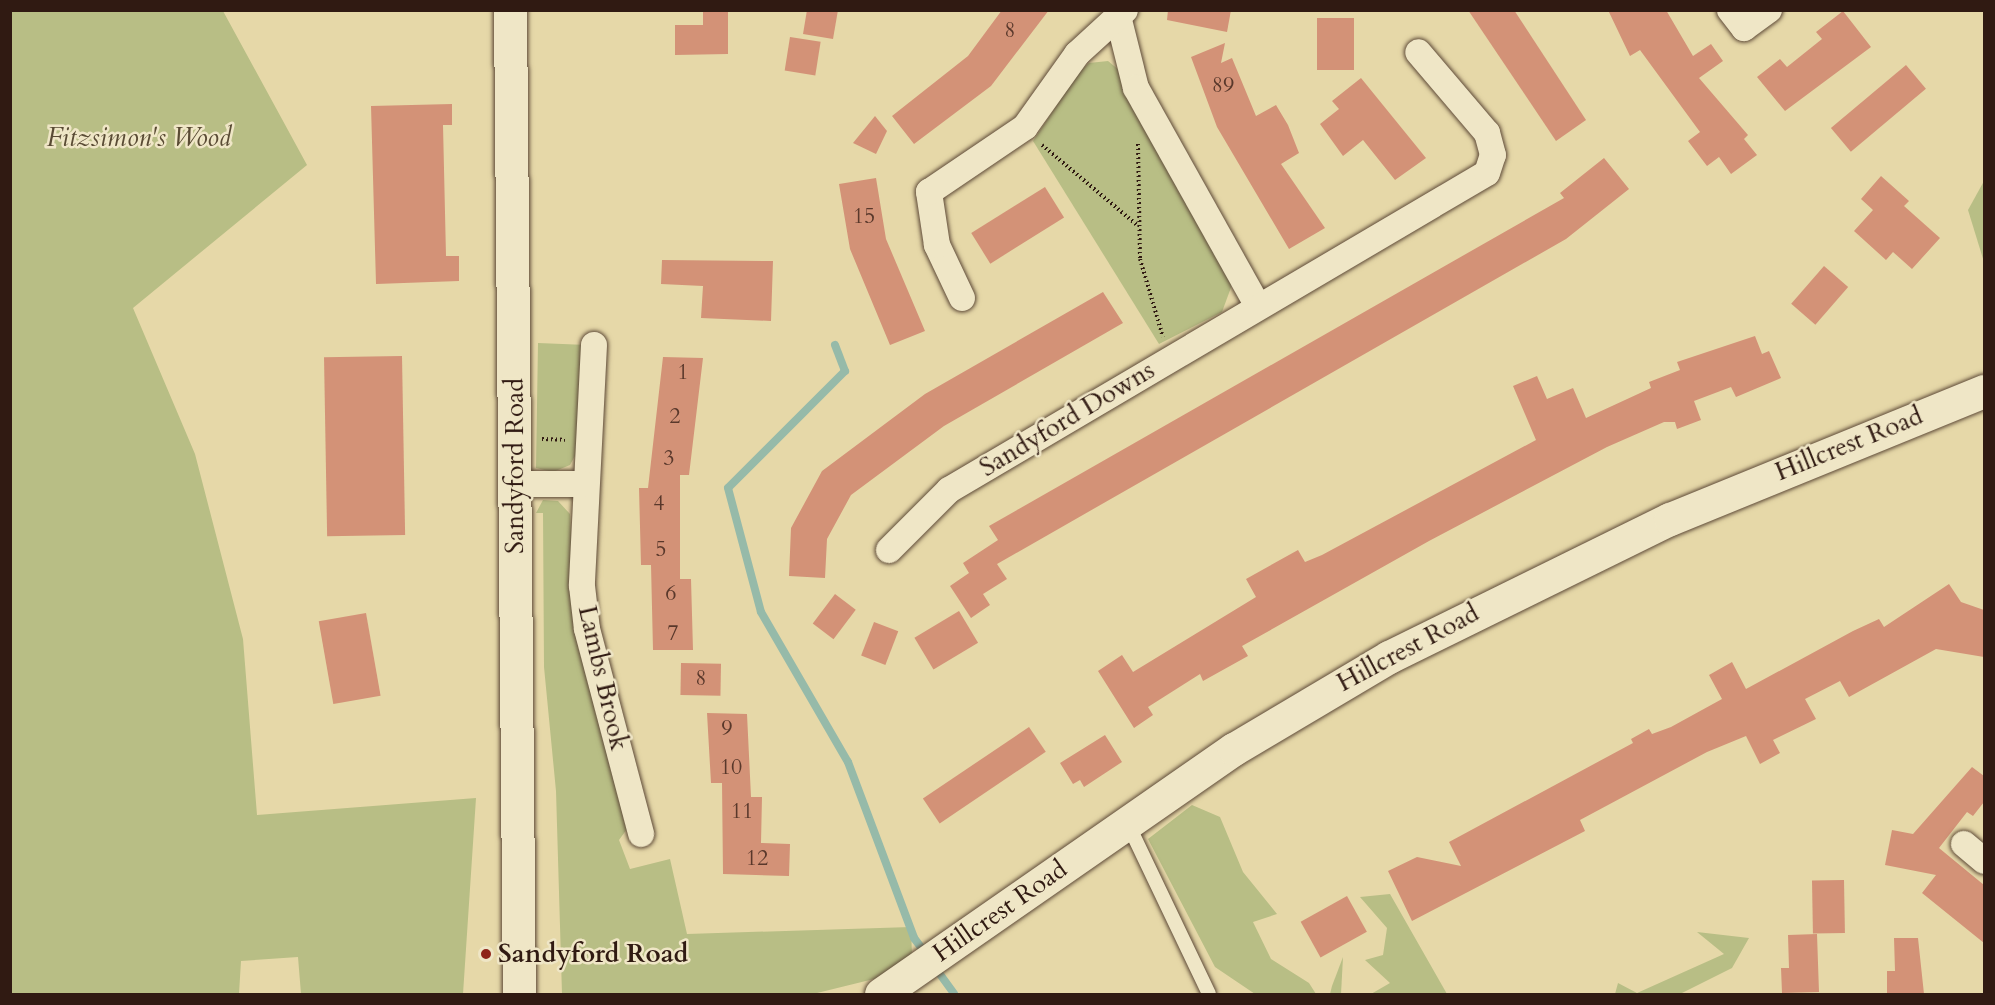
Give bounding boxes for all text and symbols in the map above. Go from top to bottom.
house number: 8 [1004,18,1016,44]
house number: 89 [1212,73,1234,99]
park label: Fitzsimon's Wood [47,122,231,154]
house number: 15 [853,204,875,230]
street label: Sandyford Downs [974,355,1160,483]
house number: 1 [677,360,689,386]
street label: Sandyford Road [499,378,531,554]
street label: Hillcrest Road [1771,400,1927,488]
house number: 2 [669,404,681,430]
house number: 3 [663,446,675,472]
house number: 4 [653,491,665,517]
house number: 5 [655,537,667,563]
house number: 6 [665,581,677,607]
street label: Hillcrest Road [1332,597,1484,699]
street label: Lambs Brook [571,603,635,753]
house number: 7 [667,621,679,647]
house number: 8 [695,666,707,692]
house number: 9 [721,716,733,742]
house number: 10 [720,755,742,781]
house number: 11 [731,799,753,825]
house number: 12 [746,846,768,872]
street label: Hillcrest Road [927,853,1073,969]
place label: Sandyford Road [498,938,688,970]
marker: Sandyford Road [479,947,493,961]

